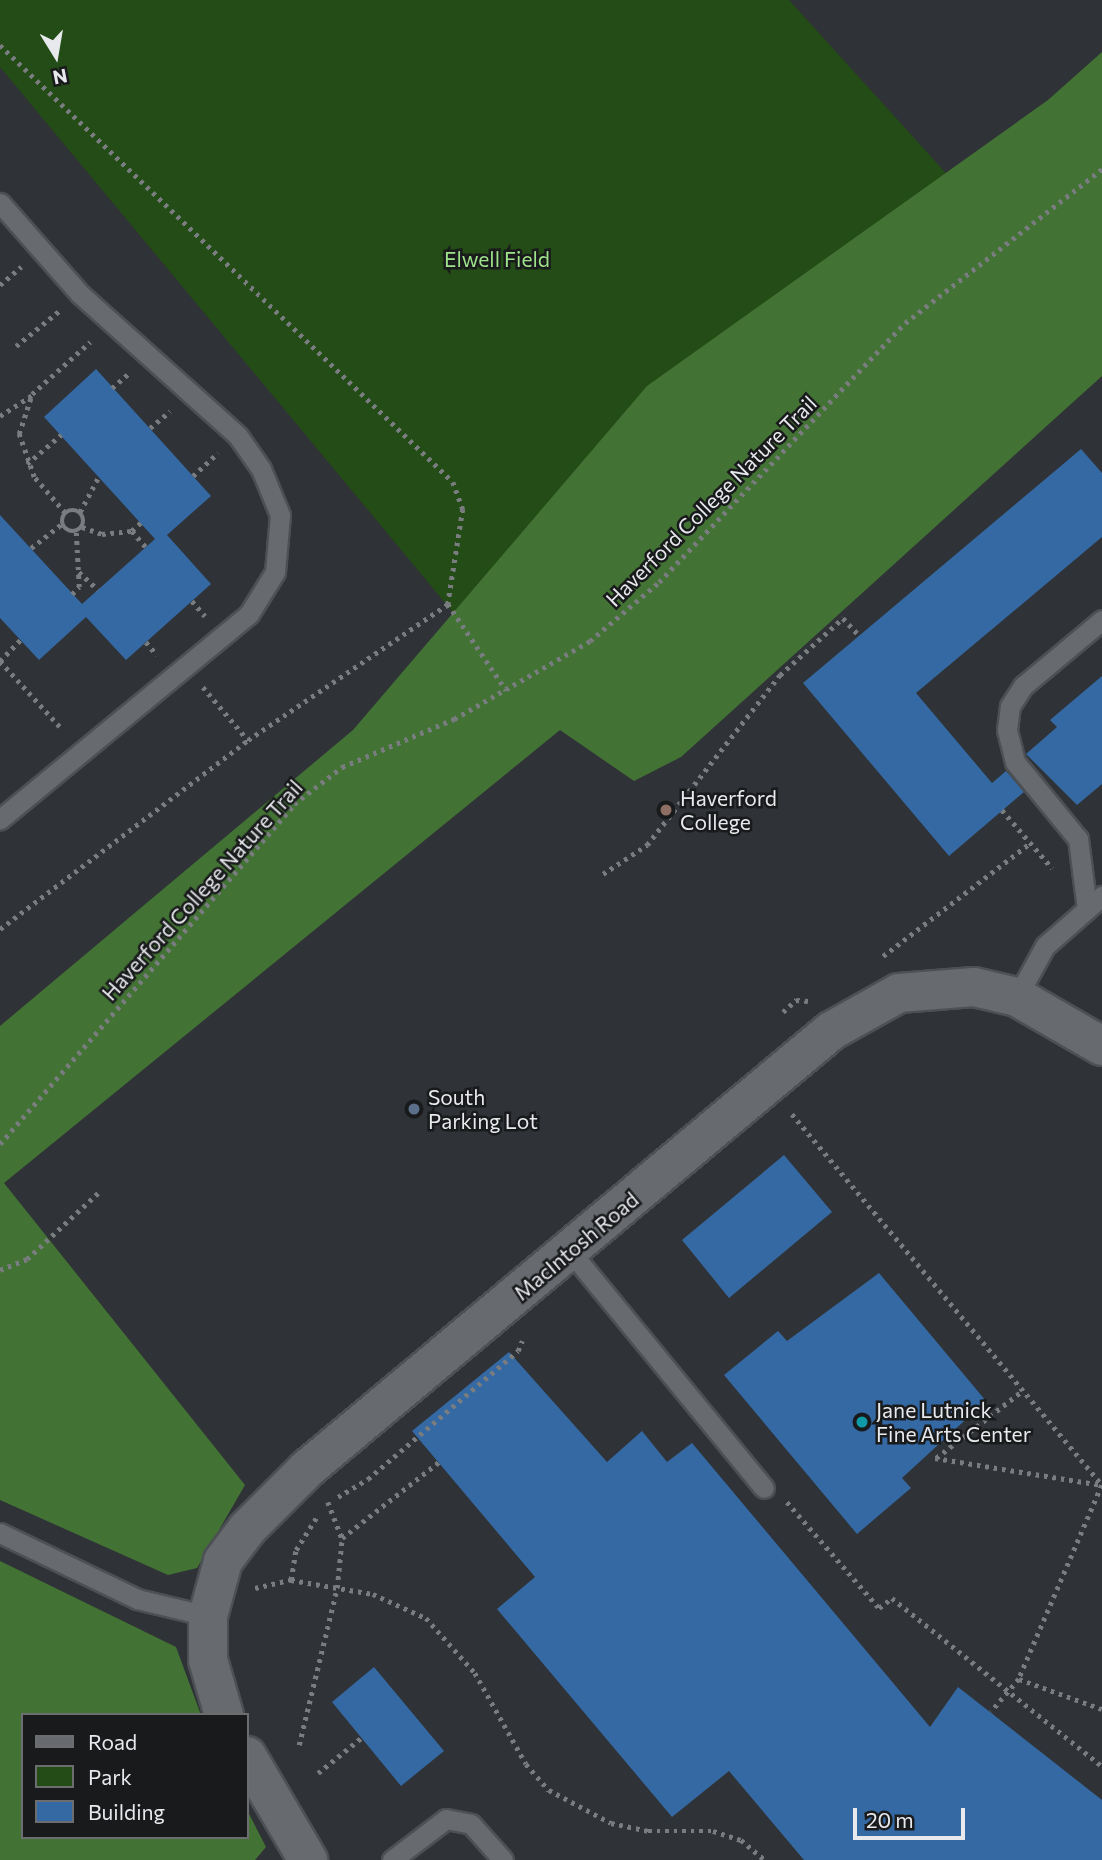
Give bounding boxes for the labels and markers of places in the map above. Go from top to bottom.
place label: Haverford College [680,785,777,835]
marker: Haverford College [658,802,674,818]
place label: South Parking Lot [428,1084,538,1134]
marker: South Parking Lot [406,1101,422,1117]
place label: Jane Lutnick Fine Arts Center [876,1397,1031,1447]
marker: Jane Lutnick Fine Arts Center [854,1414,870,1430]

